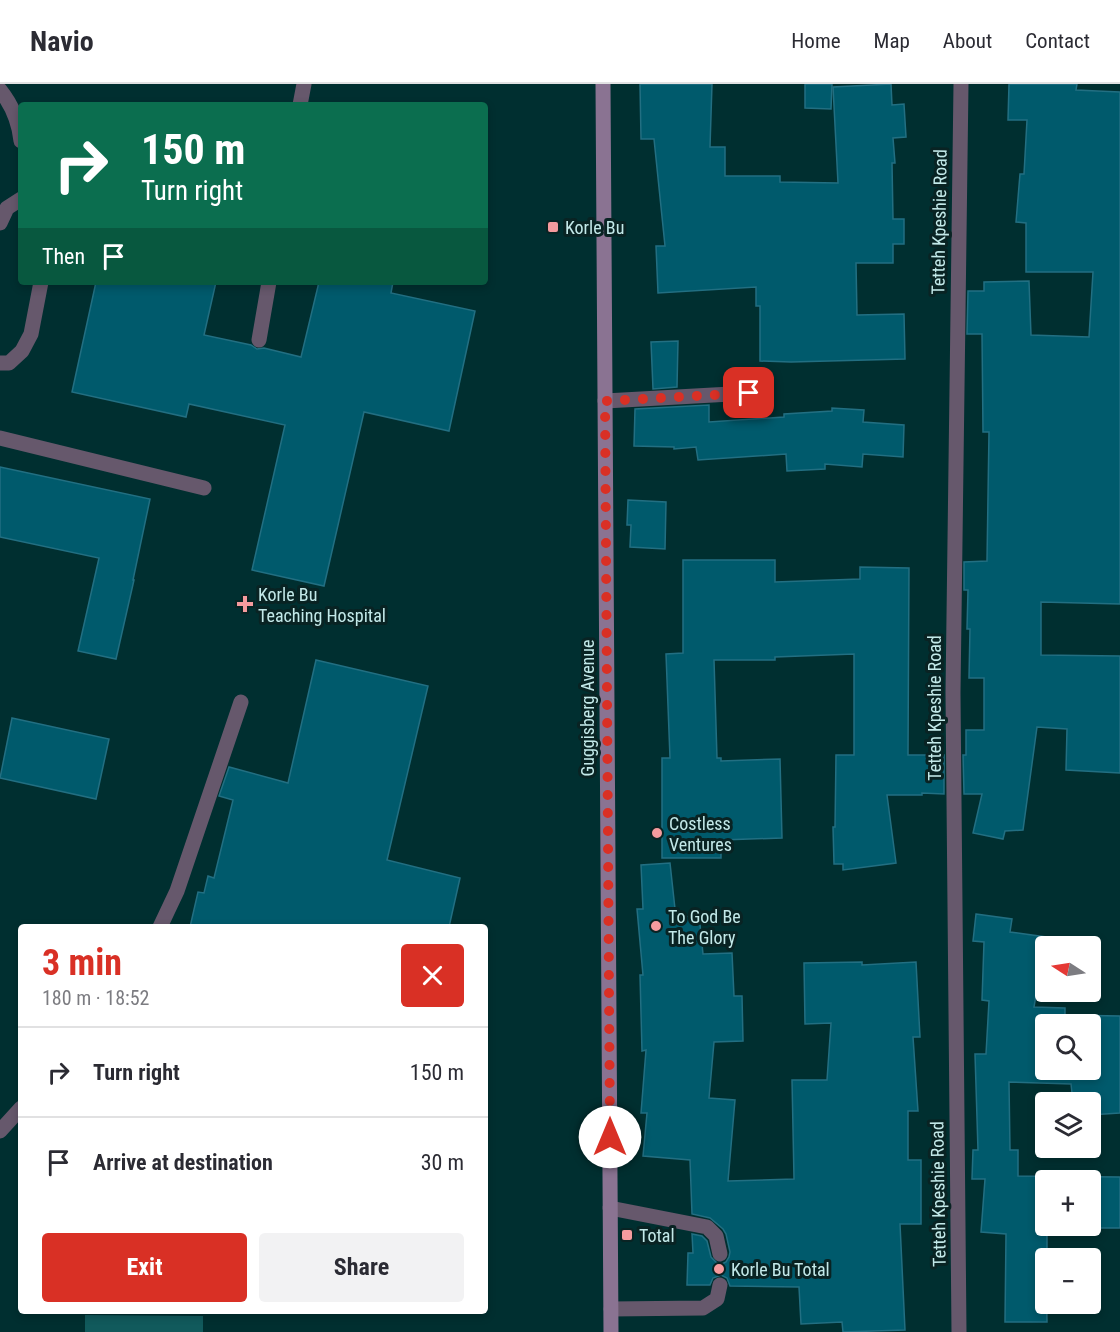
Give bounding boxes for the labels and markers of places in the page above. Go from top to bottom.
place label: Korle Bu [565,217,624,238]
marker: Korle Bu [546,220,560,234]
pin [723,367,774,418]
place label: Korle Bu Teaching Hospital [258,584,386,626]
marker: Korle Bu Teaching Hospital [236,595,254,613]
place label: Costless Ventures [669,813,732,855]
marker: Costless Ventures [650,826,664,840]
place label: To God Be The Glory [668,906,741,948]
marker: To God Be The Glory [649,919,663,933]
place label: Total [639,1225,675,1246]
marker: Total [620,1228,634,1242]
place label: Korle Bu Total [731,1259,830,1280]
marker: Korle Bu Total [712,1262,726,1276]

